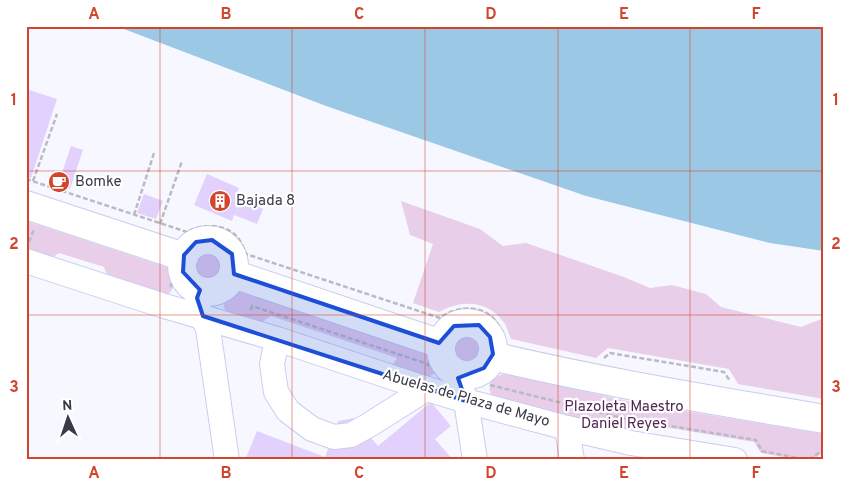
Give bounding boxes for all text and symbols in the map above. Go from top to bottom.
text: A [88,5,100,25]
text: B [220,5,232,25]
text: C [354,5,364,25]
text: D [485,5,497,25]
text: E [619,5,629,25]
text: F [751,5,761,25]
text: 1 [11,91,17,111]
text: 1 [833,91,839,111]
cafe icon: Bomke [47,170,71,194]
place label: Bomke [75,173,122,192]
building icon: Bajada 8 [208,189,232,213]
place label: Bajada 8 [236,192,295,211]
text: 2 [9,235,19,255]
text: 2 [831,235,841,255]
street label: Abuelas de Plaza de Mayo [380,366,552,432]
text: 3 [9,378,19,398]
text: 3 [831,378,841,398]
north arrow [42,394,92,444]
text: N [62,398,73,415]
park label: Plazoleta Maestro Daniel Reyes [564,398,684,434]
text: A [88,464,100,484]
text: B [220,464,232,484]
text: C [354,464,364,484]
text: D [485,464,497,484]
text: E [619,464,629,484]
text: F [751,464,761,484]

